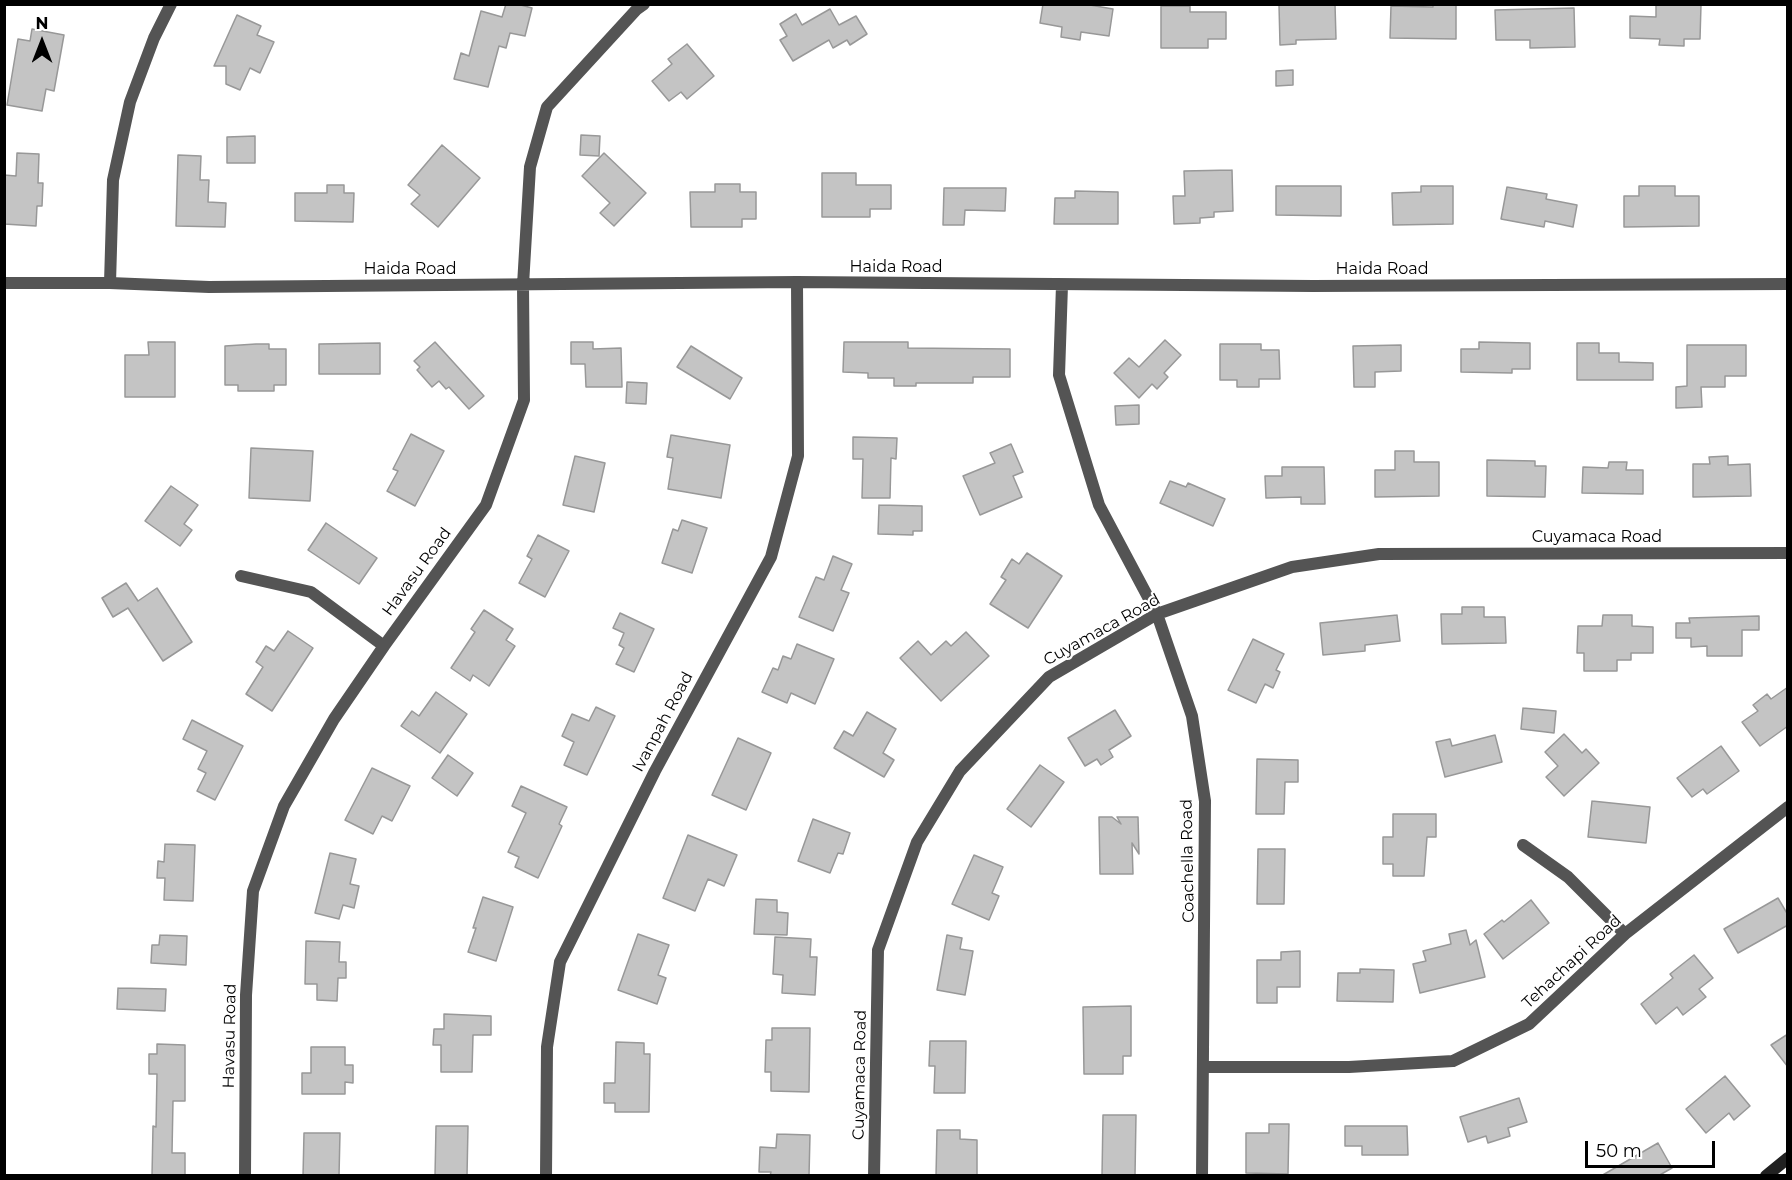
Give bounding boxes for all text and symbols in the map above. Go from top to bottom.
north arrow [12,12,72,72]
text: N [36,14,48,33]
street label: Haida Road [849,257,943,277]
street label: Haida Road [363,259,457,279]
street label: Haida Road [1335,259,1429,279]
street label: Havasu Road [378,524,456,620]
street label: Cuyamaca Road [1532,527,1662,547]
street label: Cuyamaca Road [1040,590,1164,670]
street label: Ivanpah Road [629,669,697,775]
street label: Coachella Road [1177,799,1199,923]
street label: Tehachapi Road [1518,911,1626,1013]
street label: Havasu Road [219,984,241,1088]
street label: Cuyamaca Road [849,1010,871,1140]
scale bar [1588,1129,1718,1167]
text: 50 m [1596,1140,1642,1162]

